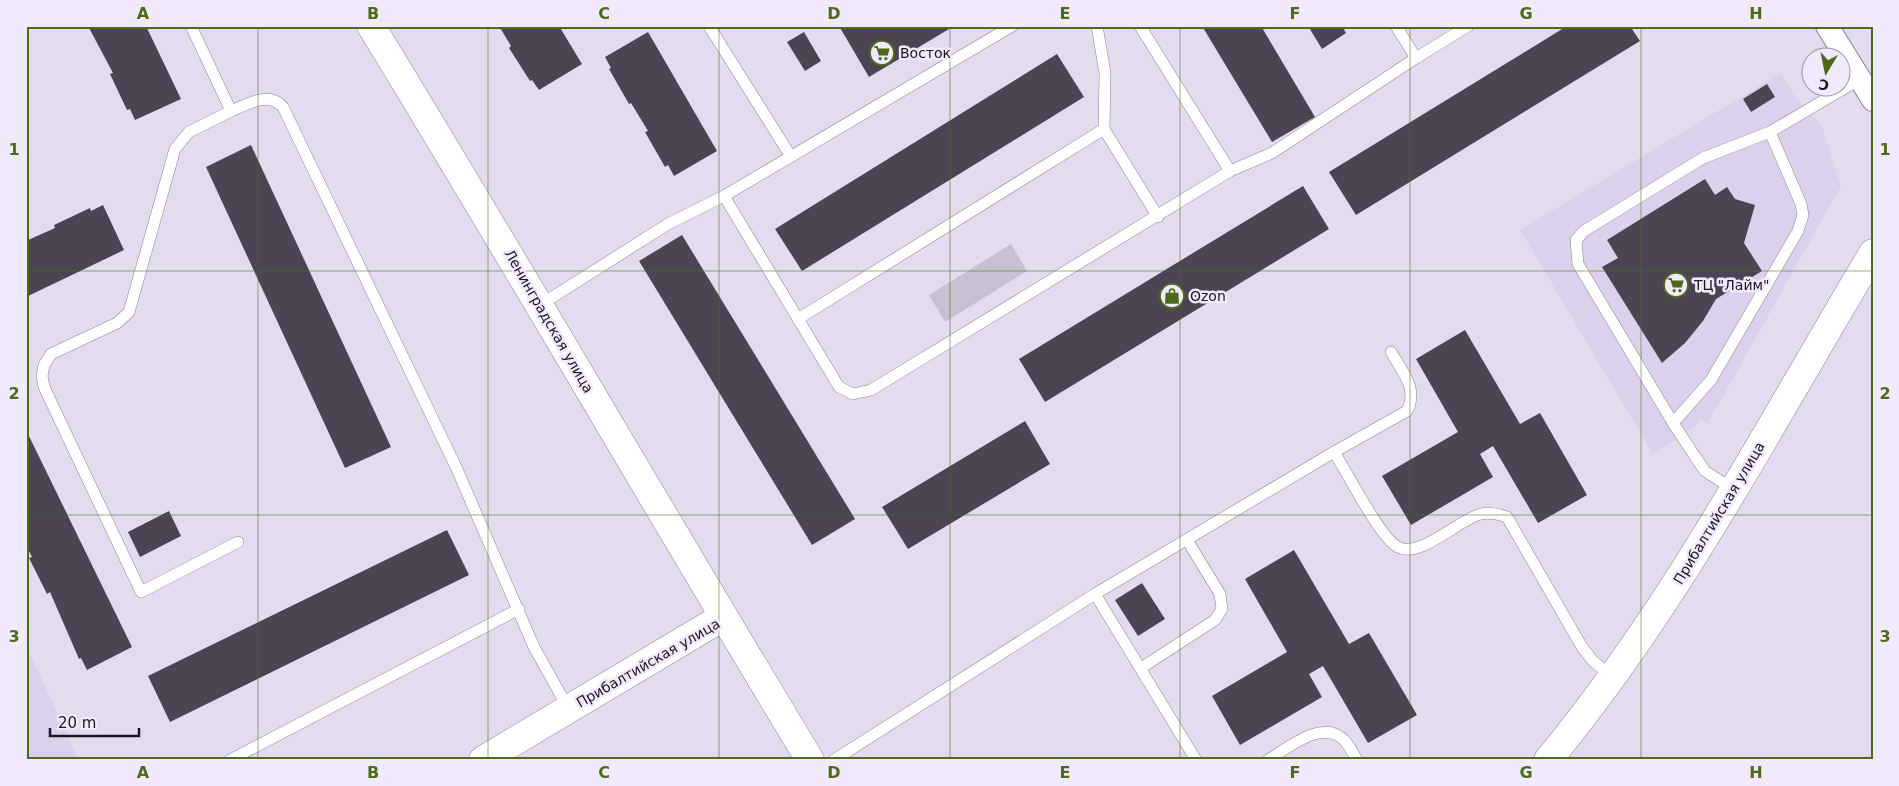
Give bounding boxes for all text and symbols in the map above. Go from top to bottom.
text: A [137,4,150,23]
text: B [367,4,379,23]
text: C [598,4,610,23]
text: D [827,4,841,23]
text: E [1060,4,1070,23]
text: F [1290,4,1300,23]
text: G [1519,4,1533,23]
text: H [1749,4,1763,23]
supermarket icon: Восток [869,40,895,66]
place label: Восток [900,45,951,61]
north arrow [1802,48,1852,98]
text: С [1817,76,1830,94]
text: 1 [8,140,20,159]
text: 1 [1879,140,1891,159]
street label: Ленинградская улица [501,246,597,396]
supermarket icon: ТЦ "Лайм" [1663,272,1689,298]
place label: ТЦ "Лайм" [1693,277,1770,293]
shop icon: Ozon [1159,283,1185,309]
place label: Ozon [1190,288,1226,304]
text: 2 [8,384,20,403]
text: 2 [1879,384,1891,403]
street label: Прибалтийская улица [1670,439,1768,587]
street label: Прибалтийская улица [573,615,723,711]
text: 3 [8,627,20,646]
text: 3 [1879,627,1891,646]
scale bar [50,706,139,738]
text: 20 m [58,714,96,732]
text: A [137,763,150,782]
text: B [367,763,379,782]
text: C [598,763,610,782]
text: D [827,763,841,782]
text: E [1060,763,1070,782]
text: F [1290,763,1300,782]
text: G [1519,763,1533,782]
text: H [1749,763,1763,782]

